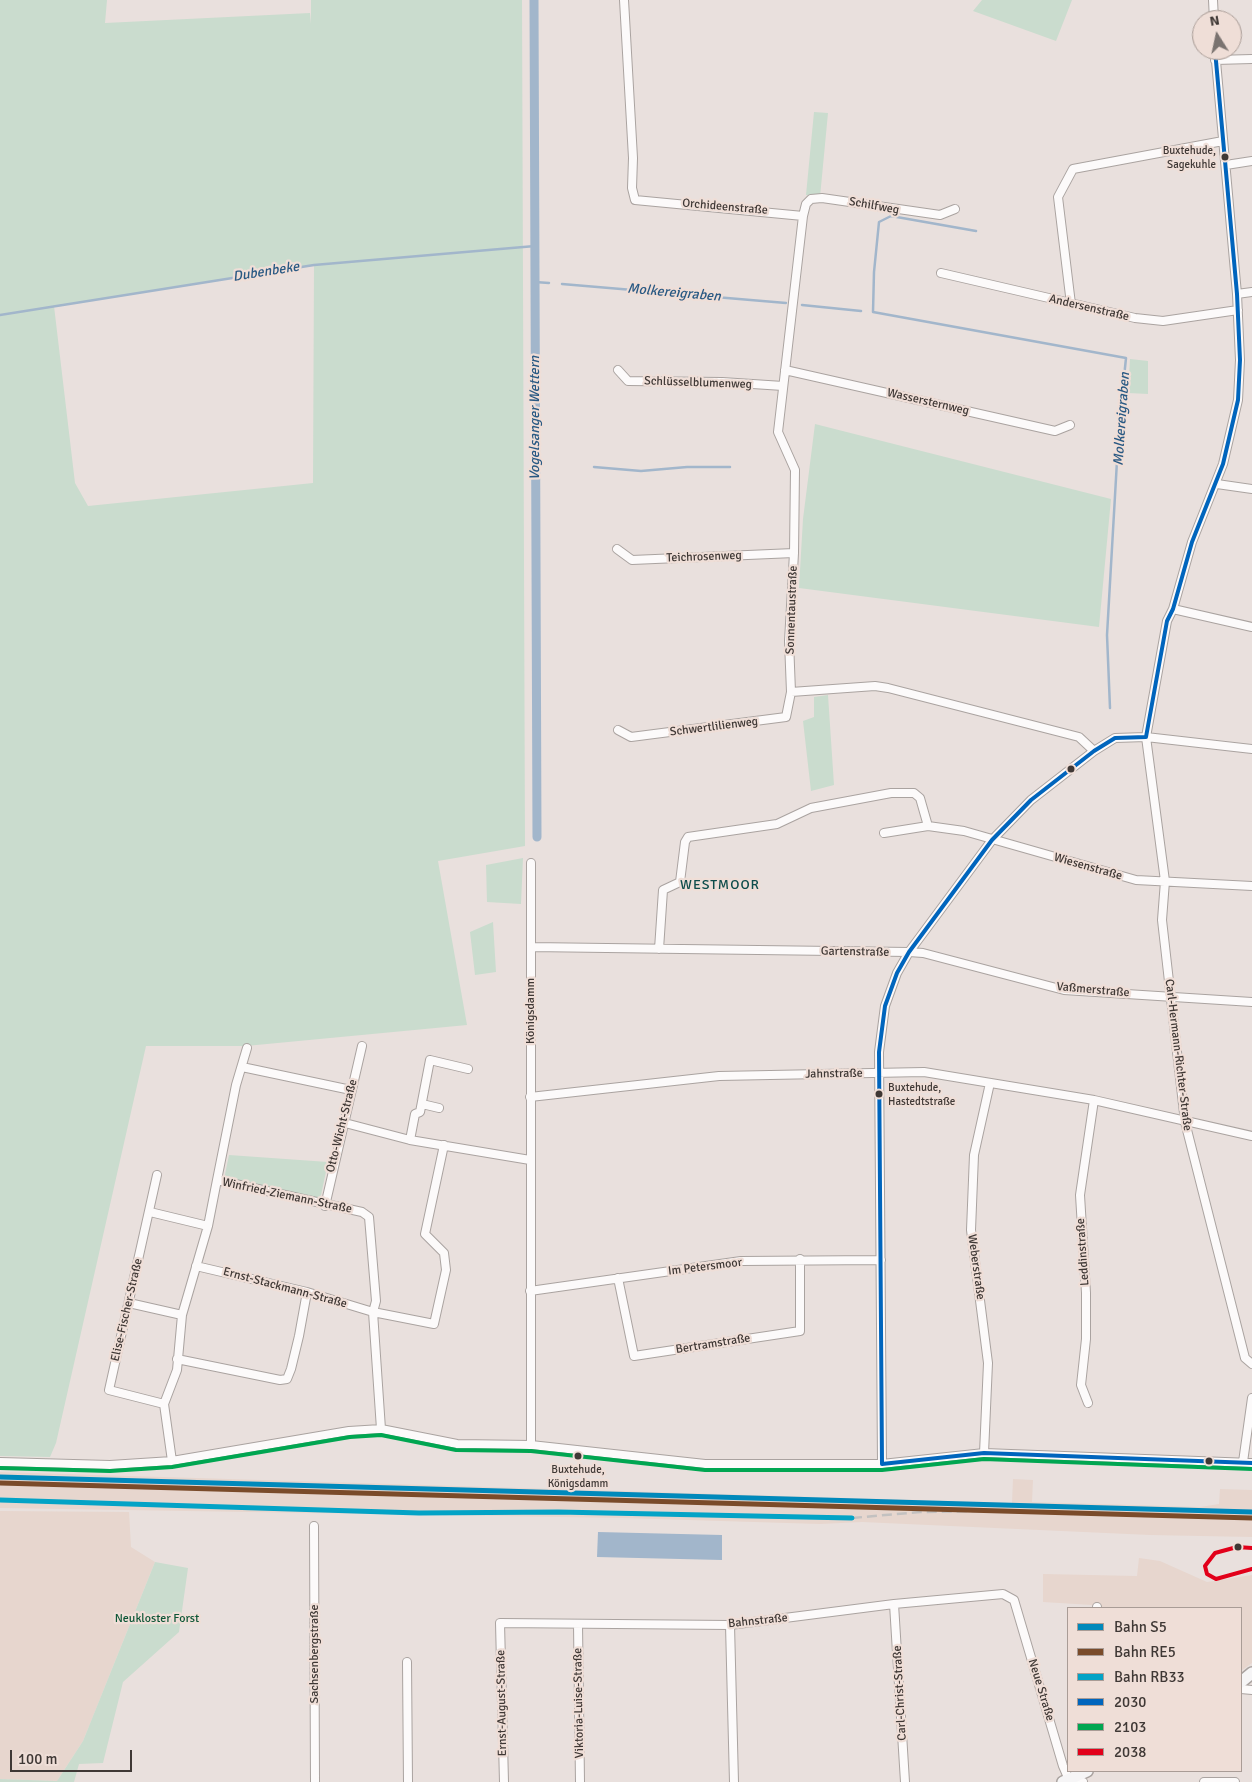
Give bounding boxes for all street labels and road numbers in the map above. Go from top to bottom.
street label: Schilfweg [848,194,900,218]
street label: Orchideenstraße [682,196,768,218]
street label: Andersenstraße [1047,292,1131,324]
street label: Schlüsselblumenweg [644,374,752,392]
street label: Wassersternweg [886,386,970,418]
street label: Teichrosenweg [666,548,742,566]
street label: Sonnentaustraße [783,565,801,655]
street label: Schwertlilienweg [669,714,759,740]
street label: Wiesenstraße [1052,850,1124,884]
street label: Gartenstraße [821,944,889,960]
street label: Königsdamm [524,978,538,1044]
street label: Carl-Hermann-Richter-Straße [1162,978,1194,1132]
street label: Vaßmerstraße [1056,980,1130,1000]
street label: Jahnstraße [805,1066,863,1082]
street label: Otto-Wicht-Straße [323,1078,361,1174]
street label: Winfried-Ziemann-Straße [221,1175,353,1217]
street label: Leddinstraße [1073,1218,1093,1286]
street label: Weberstraße [964,1233,988,1301]
street label: Im Petersmoor [667,1255,743,1279]
street label: Elise-Fischer-Straße [108,1257,146,1363]
street label: Ernst-Stackmann-Straße [221,1265,349,1311]
street label: Bertramstraße [675,1331,751,1357]
street label: Sachsenbergstraße [308,1604,322,1704]
street label: Bahnstraße [728,1611,788,1631]
street label: Carl-Christ-Straße [890,1645,910,1741]
street label: Viktoria-Luise-Straße [571,1648,587,1758]
street label: Ernst-August-Straße [494,1650,510,1756]
street label: Neue Straße [1025,1657,1057,1723]

